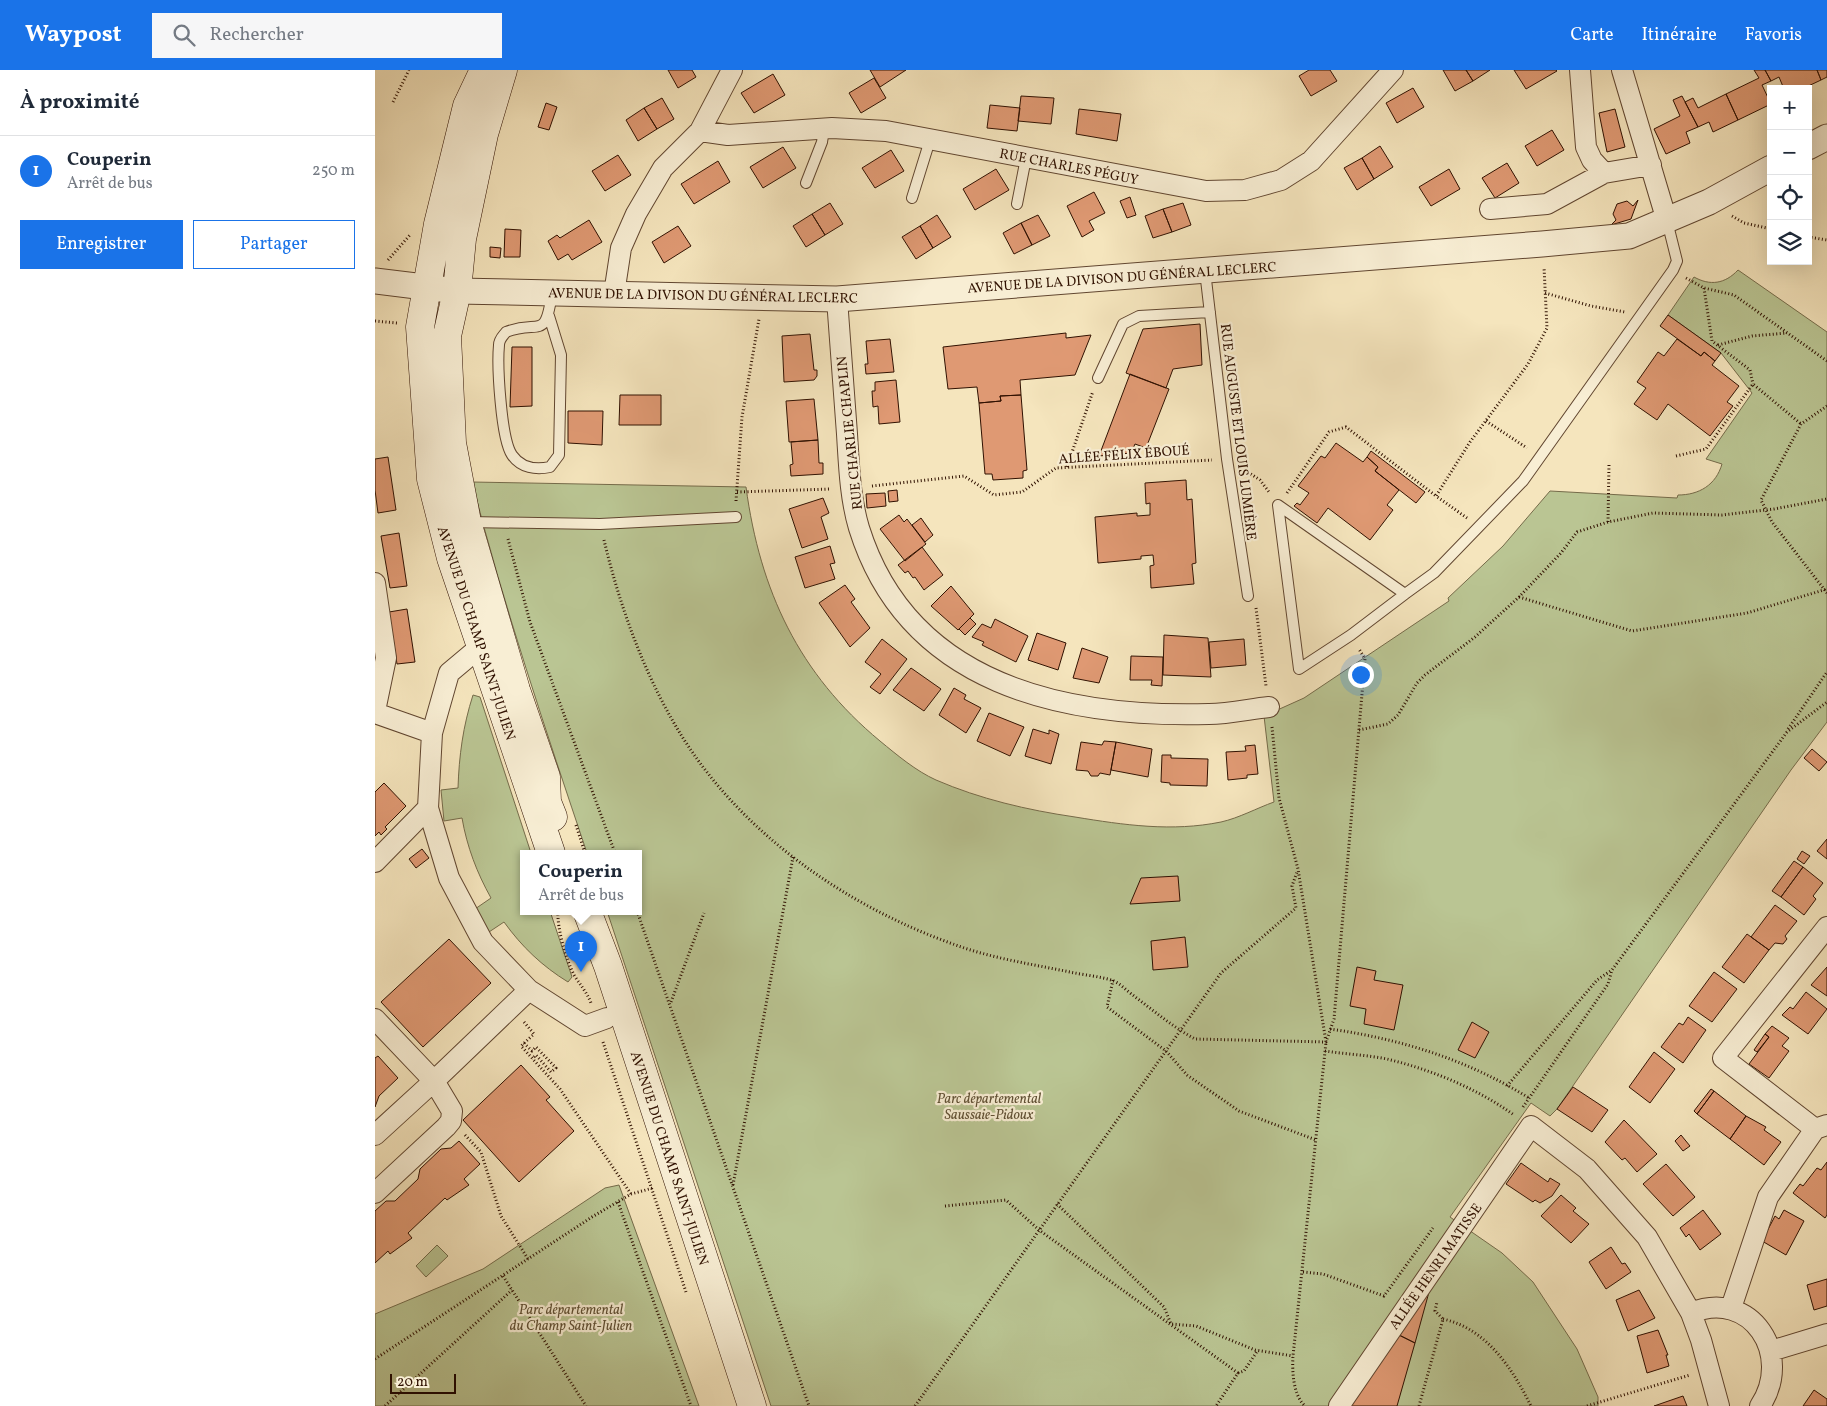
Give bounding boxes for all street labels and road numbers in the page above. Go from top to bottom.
street label: RUE CHARLES PÉGUY [998,145,1140,190]
street label: AVENUE DE LA DIVISON DU GÉNÉRAL LECLERC [967,258,1277,299]
street label: AVENUE DE LA DIVISON DU GÉNÉRAL LECLERC [548,284,858,309]
street label: RUE AUGUSTE ET LOUIS LUMIÈRE [1215,323,1261,542]
street label: RUE CHARLIE CHAPLIN [833,355,868,511]
street label: ALLÉE FÉLIX ÉBOUÉ [1058,441,1190,470]
street label: AVENUE DU CHAMP SAINT-JULIEN [432,524,519,743]
street label: AVENUE DU CHAMP SAINT-JULIEN [625,1049,712,1268]
street label: ALLÉE HENRI MATISSE [1385,1200,1487,1334]

